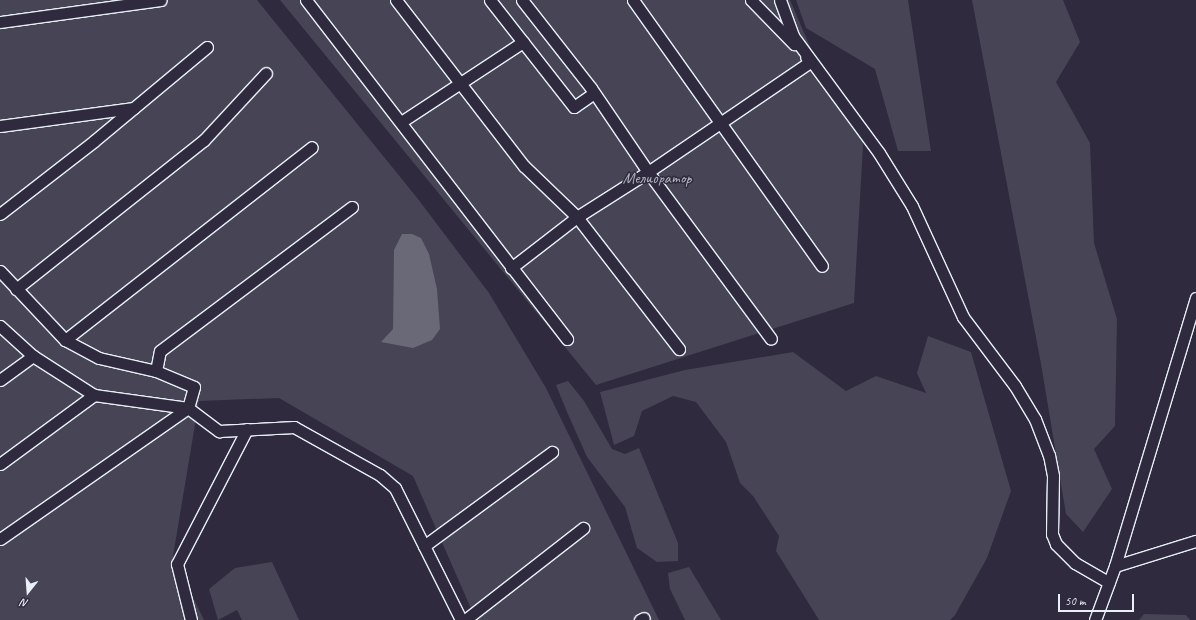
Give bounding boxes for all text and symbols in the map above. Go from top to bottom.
park label: Мелиоратор [623,168,691,188]
north arrow [8,572,48,612]
scale bar [1060,586,1136,612]
text: 50 m [1065,593,1085,609]
text: N [19,596,30,611]

